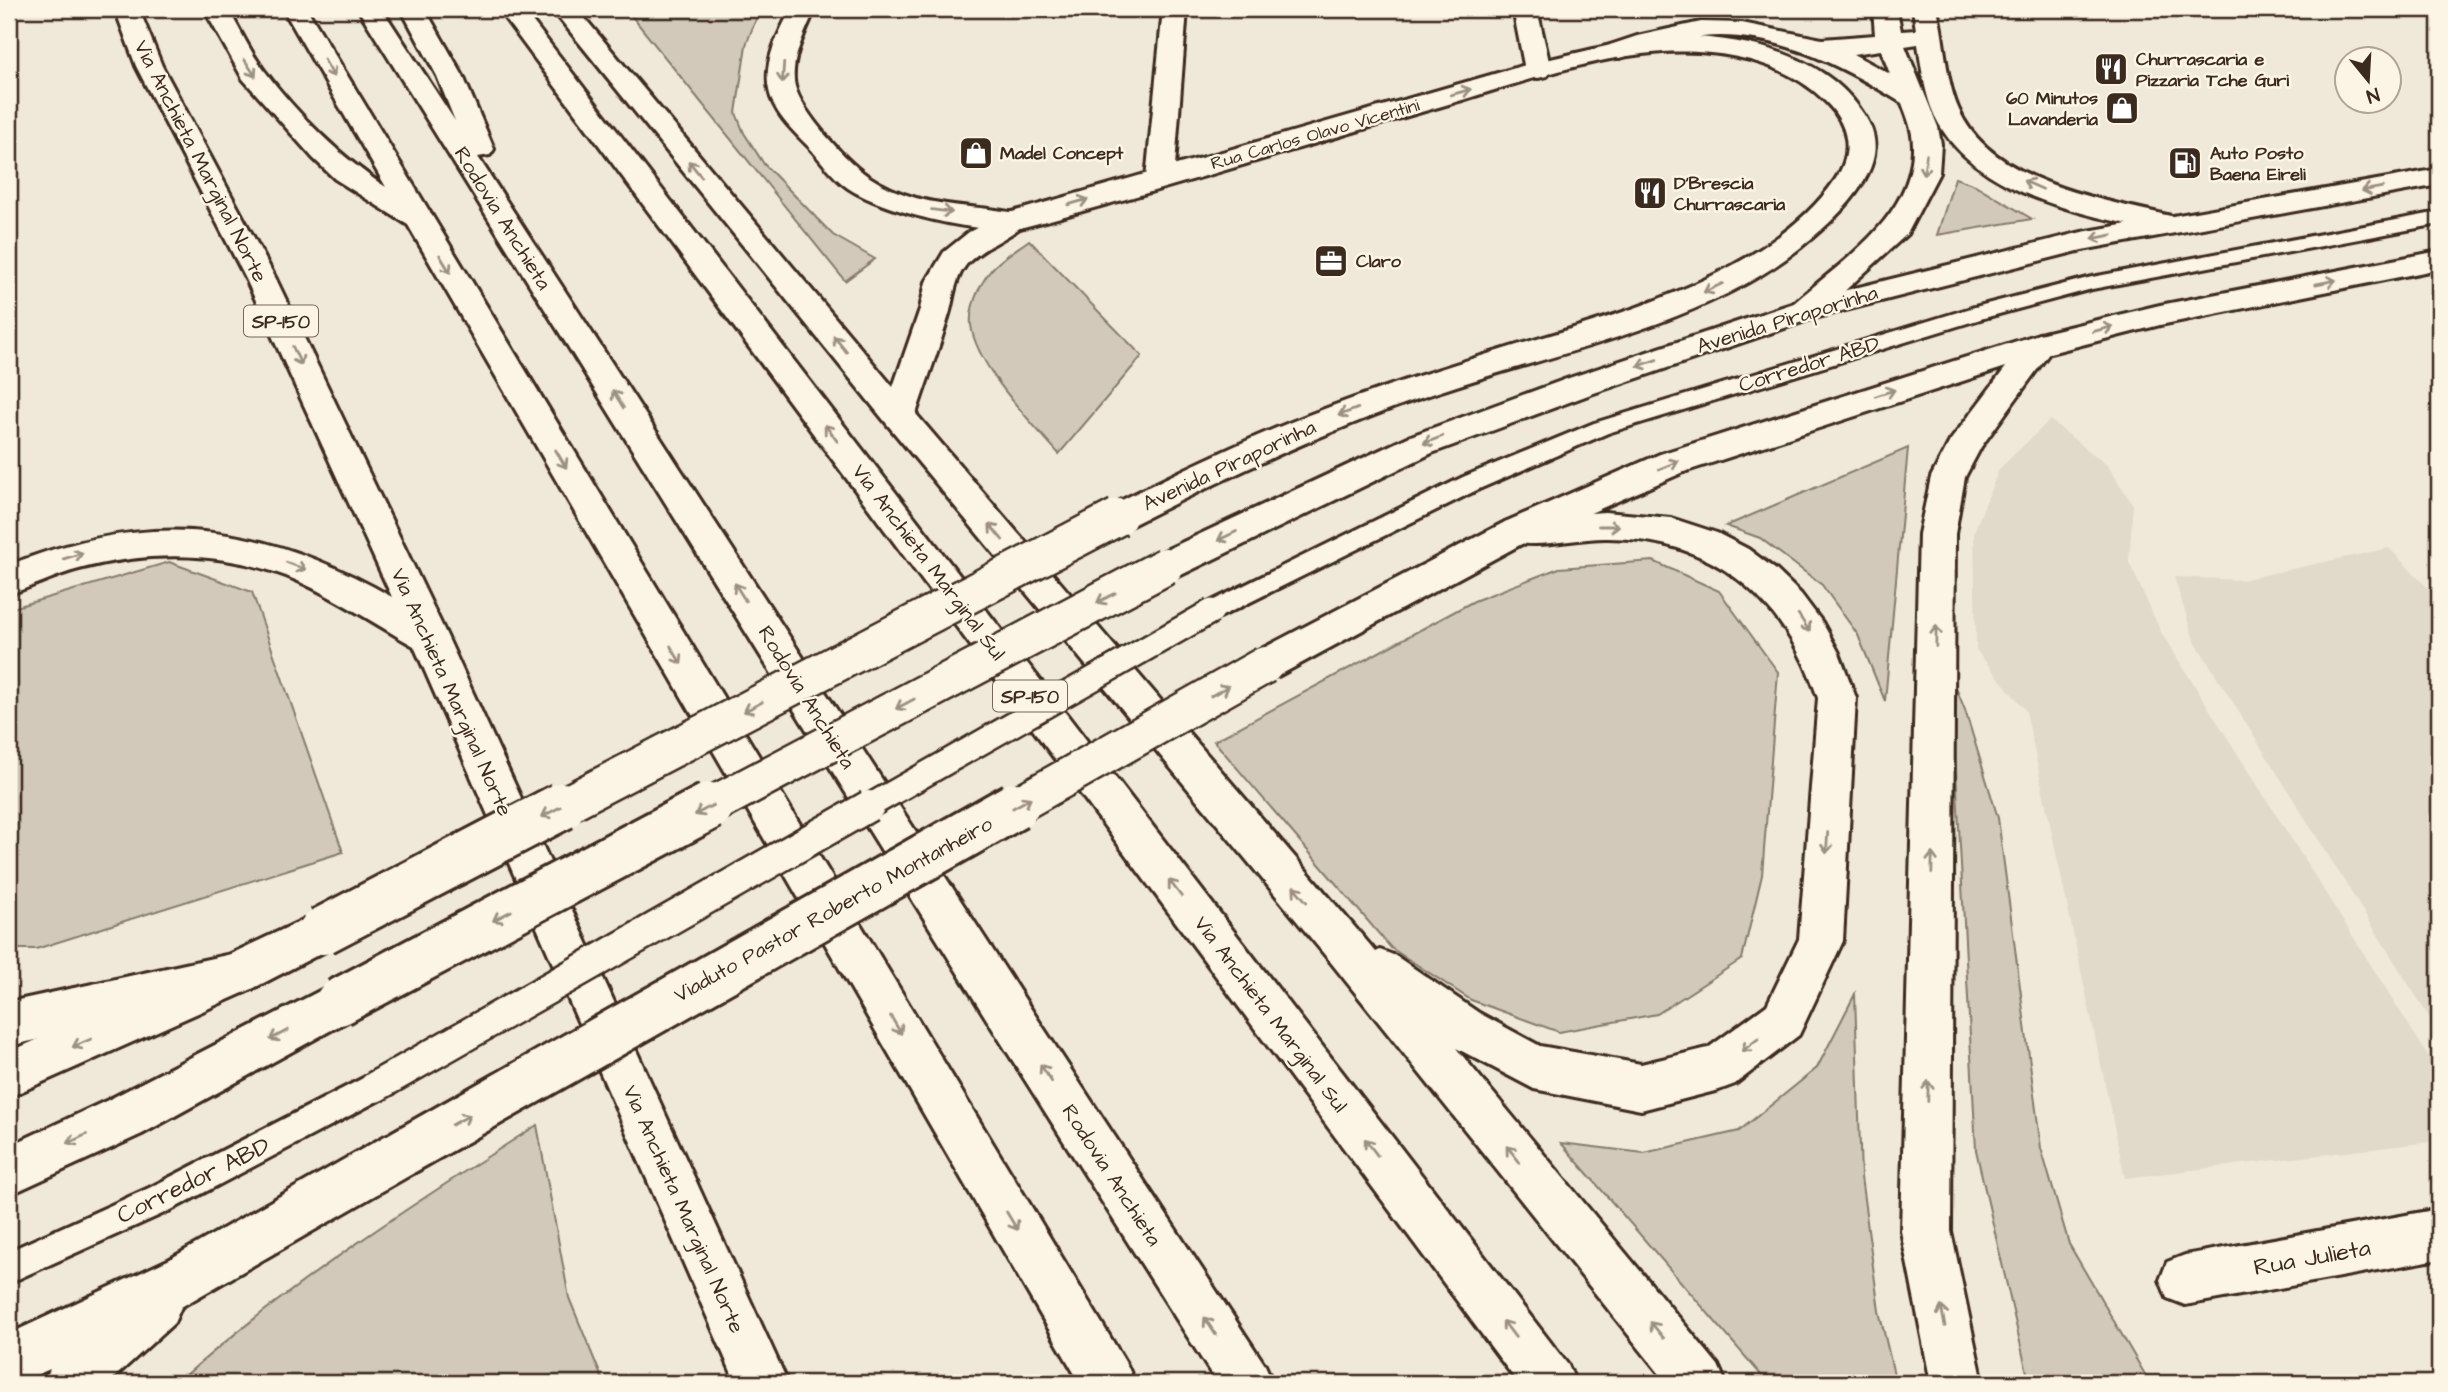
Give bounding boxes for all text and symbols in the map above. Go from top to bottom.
street label: Via Anchieta Marginal Norte [125,35,274,288]
north arrow [2332,46,2402,116]
place label: Churrascaria e Pizzaria Tche Guri [2136,47,2289,93]
restaurant icon: Churrascaria e Pizzaria Tche Guri [2092,50,2130,88]
one-way arrow [322,57,336,77]
one-way arrow [242,58,257,77]
one-way arrow [776,61,789,84]
text: N [2363,80,2383,109]
one-way arrow [1450,85,1472,98]
place label: 60 Minutos Lavanderia [2006,86,2099,132]
shop icon: 60 Minutos Lavanderia [2103,89,2141,127]
street label: Rua Carlos Olavo Vicentini [1208,93,1423,176]
shop icon: Madel Concept [957,134,995,172]
street label: Rodovia Anchieta [447,141,558,296]
place label: Madel Concept [1000,141,1124,166]
place label: Auto Posto Baena Eireli [2210,141,2306,187]
fuel station icon: Auto Posto Baena Eireli [2166,144,2204,182]
one-way arrow [1918,153,1931,176]
one-way arrow [688,160,703,178]
place label: D’Brescia Churrascaria [1674,171,1786,217]
restaurant icon: D’Brescia Churrascaria [1631,174,1669,212]
one-way arrow [2023,178,2044,191]
one-way arrow [2361,182,2384,196]
one-way arrow [1066,195,1089,208]
one-way arrow [930,205,953,218]
one-way arrow [2091,231,2114,244]
office icon: Claro [1312,242,1350,280]
place label: Claro [1356,249,1402,274]
one-way arrow [438,253,452,273]
one-way arrow [2314,275,2337,289]
street label: Avenida Piraporinha [1693,278,1882,362]
one-way arrow [1703,282,1724,295]
road number: SP-150 [244,306,318,336]
one-way arrow [2091,322,2114,335]
street label: Corredor ABD [1735,329,1883,400]
one-way arrow [832,336,848,354]
one-way arrow [291,345,304,366]
one-way arrow [1637,358,1659,370]
one-way arrow [1874,386,1896,399]
one-way arrow [611,390,625,410]
one-way arrow [1338,407,1360,419]
street label: Avenida Piraporinha [1138,412,1321,519]
one-way arrow [823,424,838,442]
one-way arrow [1423,435,1445,447]
one-way arrow [554,449,568,469]
one-way arrow [1658,457,1680,470]
street label: Via Anchieta Marginal Sul [843,458,1012,668]
one-way arrow [1597,519,1620,532]
one-way arrow [988,523,1004,541]
one-way arrow [1217,530,1238,544]
one-way arrow [61,549,83,562]
one-way arrow [284,560,306,573]
street label: Via Anchieta Marginal Norte [382,564,519,821]
one-way arrow [733,582,747,602]
one-way arrow [1096,591,1117,605]
one-way arrow [1797,613,1811,632]
street label: Rodovia Anchieta [751,620,862,775]
one-way arrow [1929,624,1943,647]
one-way arrow [670,645,684,665]
road number: SP-150 [993,680,1067,712]
one-way arrow [1209,684,1229,698]
one-way arrow [895,698,916,711]
one-way arrow [743,700,764,714]
one-way arrow [1011,796,1031,810]
one-way arrow [694,803,714,817]
one-way arrow [542,805,562,819]
street label: Viaduto Pastor Roberto Montanheiro [669,809,998,1009]
one-way arrow [1821,831,1834,854]
one-way arrow [1925,852,1939,875]
one-way arrow [1168,878,1183,897]
one-way arrow [1292,885,1308,903]
one-way arrow [492,910,513,923]
street label: Via Anchieta Marginal Sul [1185,910,1354,1120]
one-way arrow [889,1015,903,1035]
one-way arrow [269,1028,289,1042]
one-way arrow [72,1037,93,1050]
one-way arrow [1741,1037,1760,1052]
one-way arrow [1039,1064,1054,1083]
one-way arrow [1922,1079,1935,1102]
street label: Via Anchieta Marginal Norte [614,1081,751,1338]
street label: Rodovia Anchieta [1055,1099,1169,1252]
one-way arrow [450,1113,471,1126]
street label: Corredor ABD [111,1129,276,1233]
one-way arrow [67,1133,88,1146]
one-way arrow [1364,1139,1379,1157]
one-way arrow [1505,1146,1521,1164]
one-way arrow [1005,1210,1019,1230]
street label: Rua Julieta [2251,1231,2373,1285]
one-way arrow [1936,1305,1950,1328]
one-way arrow [1202,1317,1217,1336]
one-way arrow [1501,1320,1516,1339]
one-way arrow [1649,1322,1665,1340]

